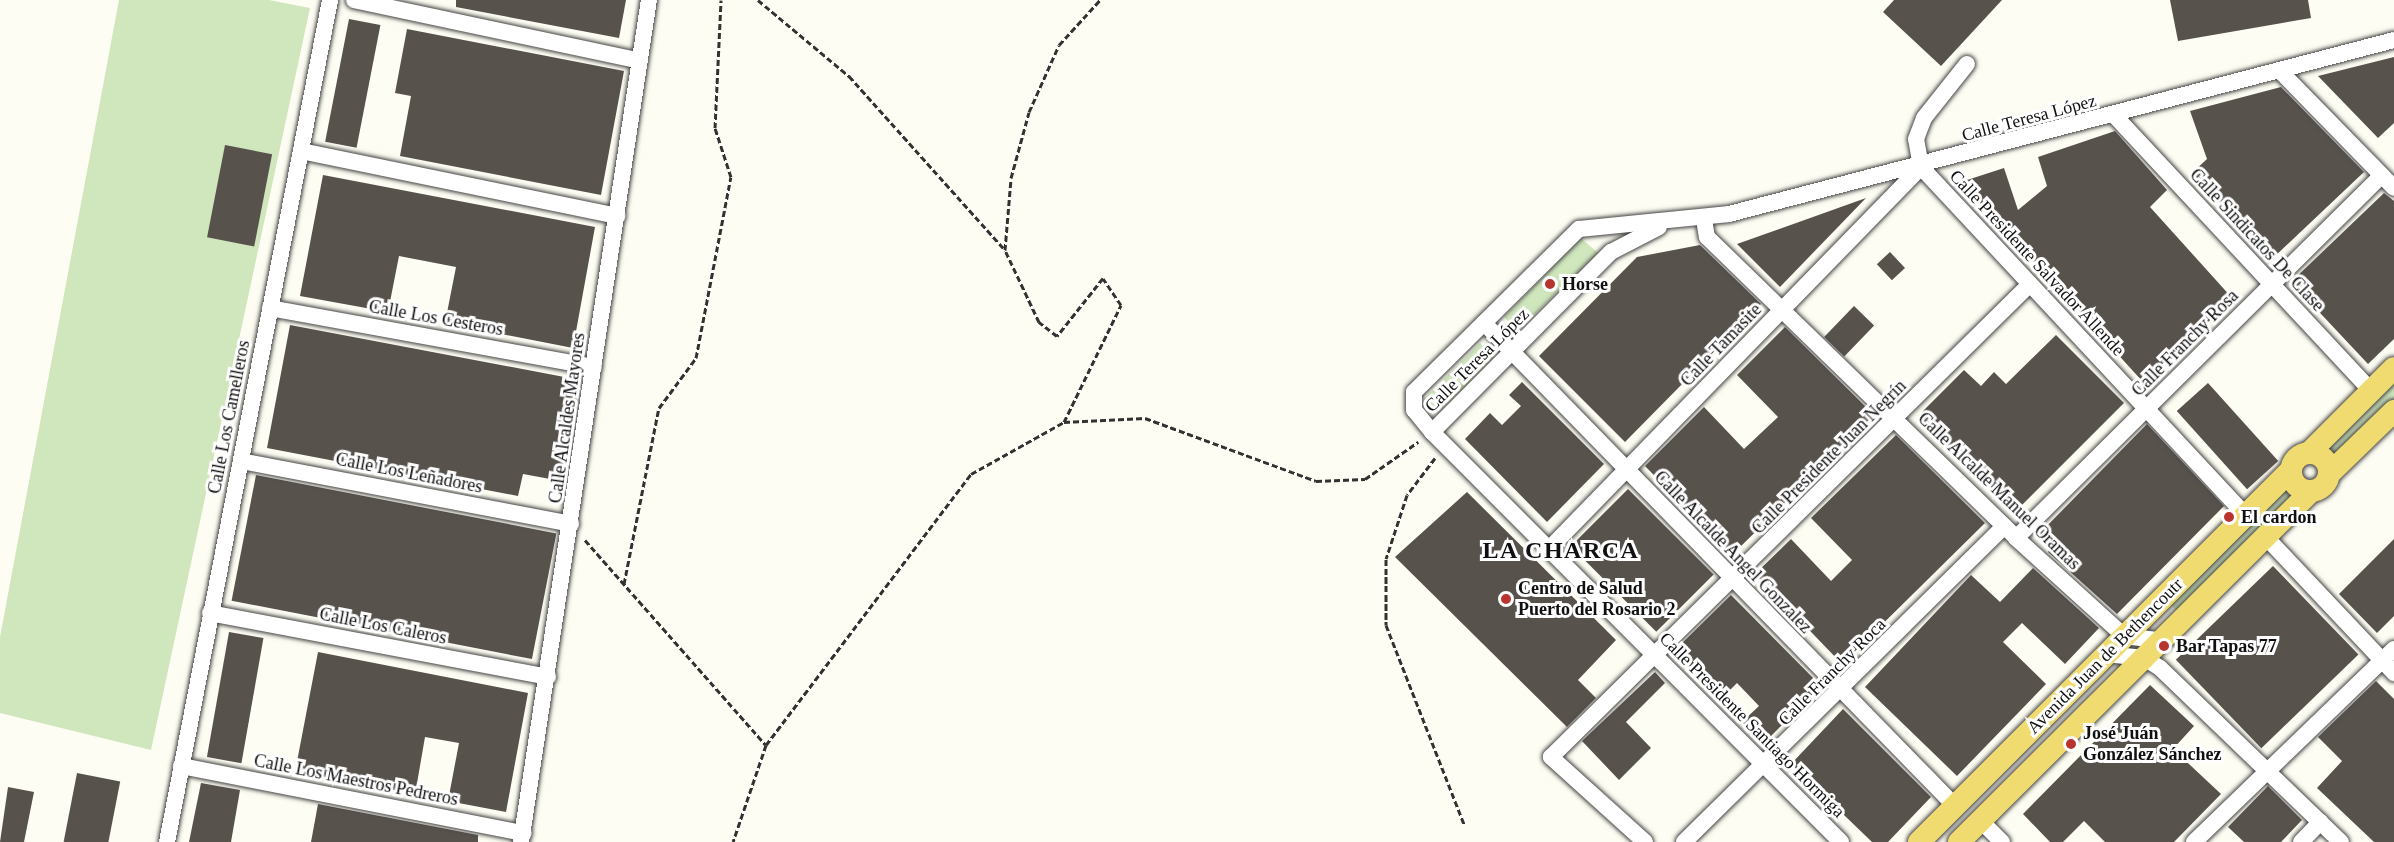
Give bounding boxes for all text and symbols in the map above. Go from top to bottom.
street label: Calle Teresa López [1959,90,2099,146]
street label: Calle Sindicatos De Clase [2185,164,2329,316]
street label: Calle Presidente Salvador Allende [1945,165,2129,361]
place label: Horse [1562,273,1608,295]
marker: Horse [1543,277,1557,291]
street label: Calle Franchy Rosa [2127,285,2243,401]
street label: Calle Los Cesteros [367,296,505,340]
street label: Calle Tamasite [1676,299,1766,391]
street label: Calle Teresa López [1420,303,1534,417]
street label: Calle Alcaldes Mayores [544,331,590,505]
street label: Calle Los Camelleros [204,338,254,496]
street label: Calle Presidente Juan Negrín [1747,375,1911,539]
street label: Calle Alcalde Manuel Oramas [1913,407,2085,575]
street label: Calle Los Leñadores [334,448,484,498]
street label: Calle Alcalde Angel Gonzalez [1649,466,1817,638]
place label: El cardon [2241,506,2317,528]
marker: El cardon [2222,510,2236,524]
district label: LA CHARCA [1482,537,1640,565]
street label: Avenida Juan de Bethencoutr [2023,574,2187,738]
place label: Centro de Salud Puerto del Rosario 2 [1518,578,1675,620]
marker: Centro de Salud Puerto del Rosario 2 [1499,592,1513,606]
street label: Calle Los Caleros [318,603,448,649]
street label: Calle Franchy Roca [1774,614,1890,730]
street label: Calle Presidente Santiago Hormiga [1655,628,1849,822]
place label: Bar Tapas 77 [2176,635,2277,657]
marker: Bar Tapas 77 [2157,639,2171,653]
place label: José Juán González Sánchez [2083,723,2221,766]
marker: José Juán González Sánchez [2064,737,2078,751]
street label: Calle Los Maestros Pedreros [252,750,460,810]

